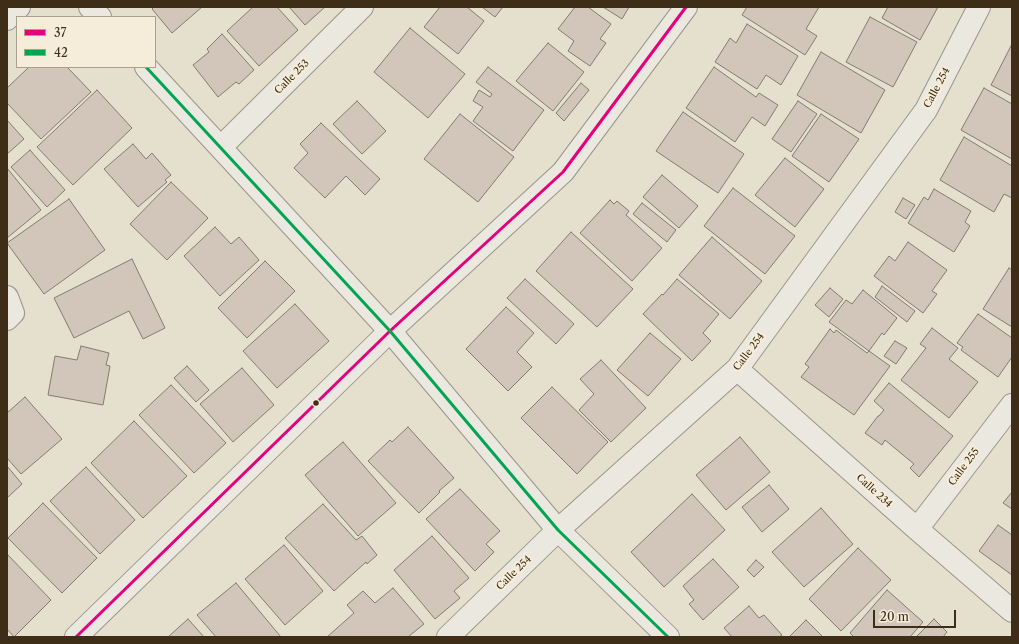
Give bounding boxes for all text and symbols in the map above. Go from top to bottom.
legend [16,16,156,68]
text: 37 [54,25,67,40]
text: 42 [54,45,68,60]
street label: Calle 253 [272,57,312,97]
street label: Calle 254 [921,66,953,110]
street label: Calle 254 [731,331,767,373]
unlabelled marker [311,398,321,408]
street label: Calle 255 [946,446,982,488]
street label: Calle 234 [854,472,894,510]
street label: Calle 254 [494,553,534,593]
scale bar [875,602,958,628]
text: 20 m [880,609,909,624]

